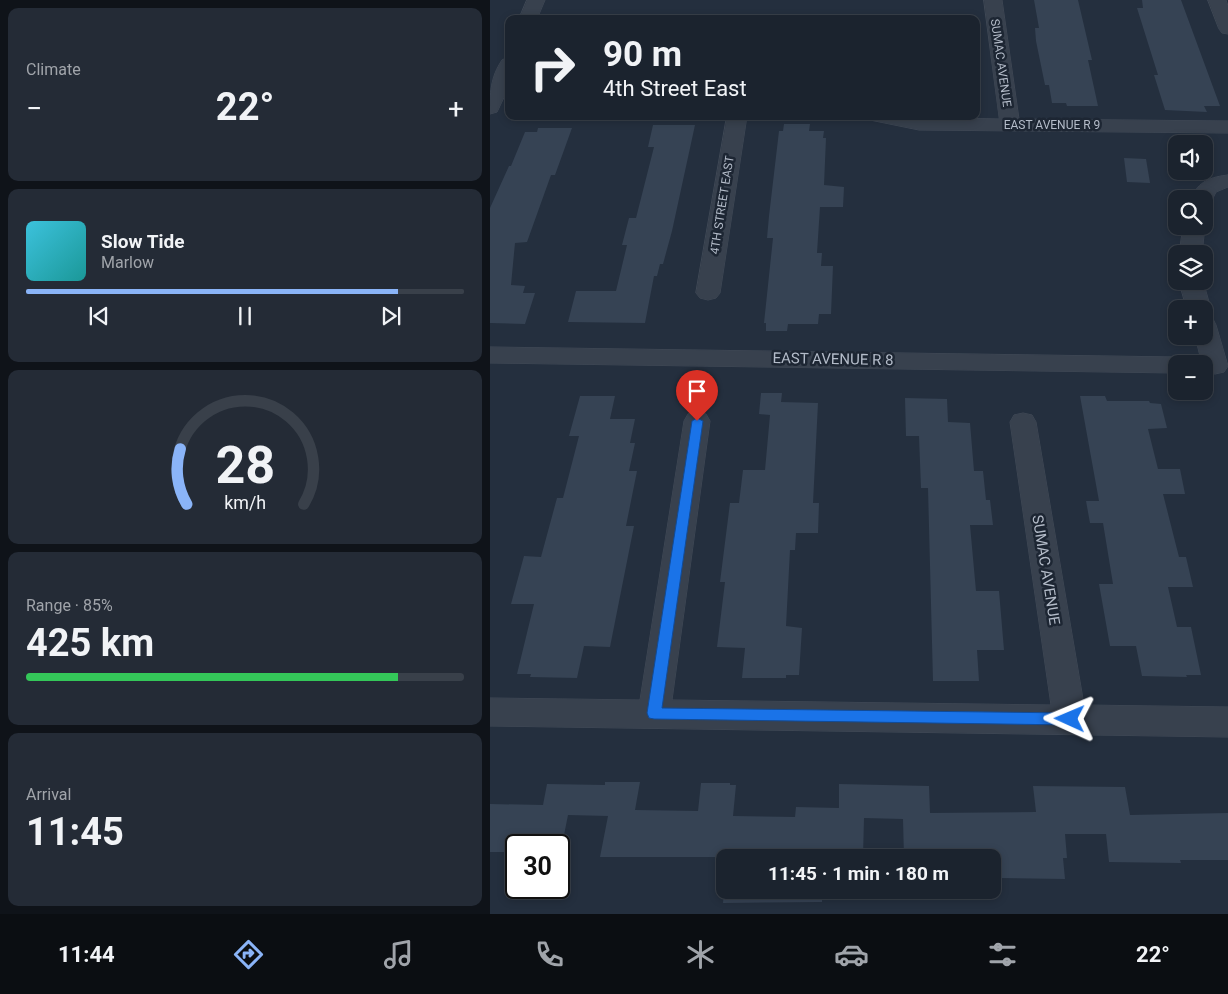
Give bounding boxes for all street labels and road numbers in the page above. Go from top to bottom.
street label: SUMAC AVENUE [988,18,1014,108]
street label: EAST AVENUE R 9 [1004,118,1100,132]
street label: 4TH STREET EAST [707,155,737,255]
street label: EAST AVENUE R 8 [772,349,894,369]
street label: SUMAC AVENUE [1028,514,1064,627]

